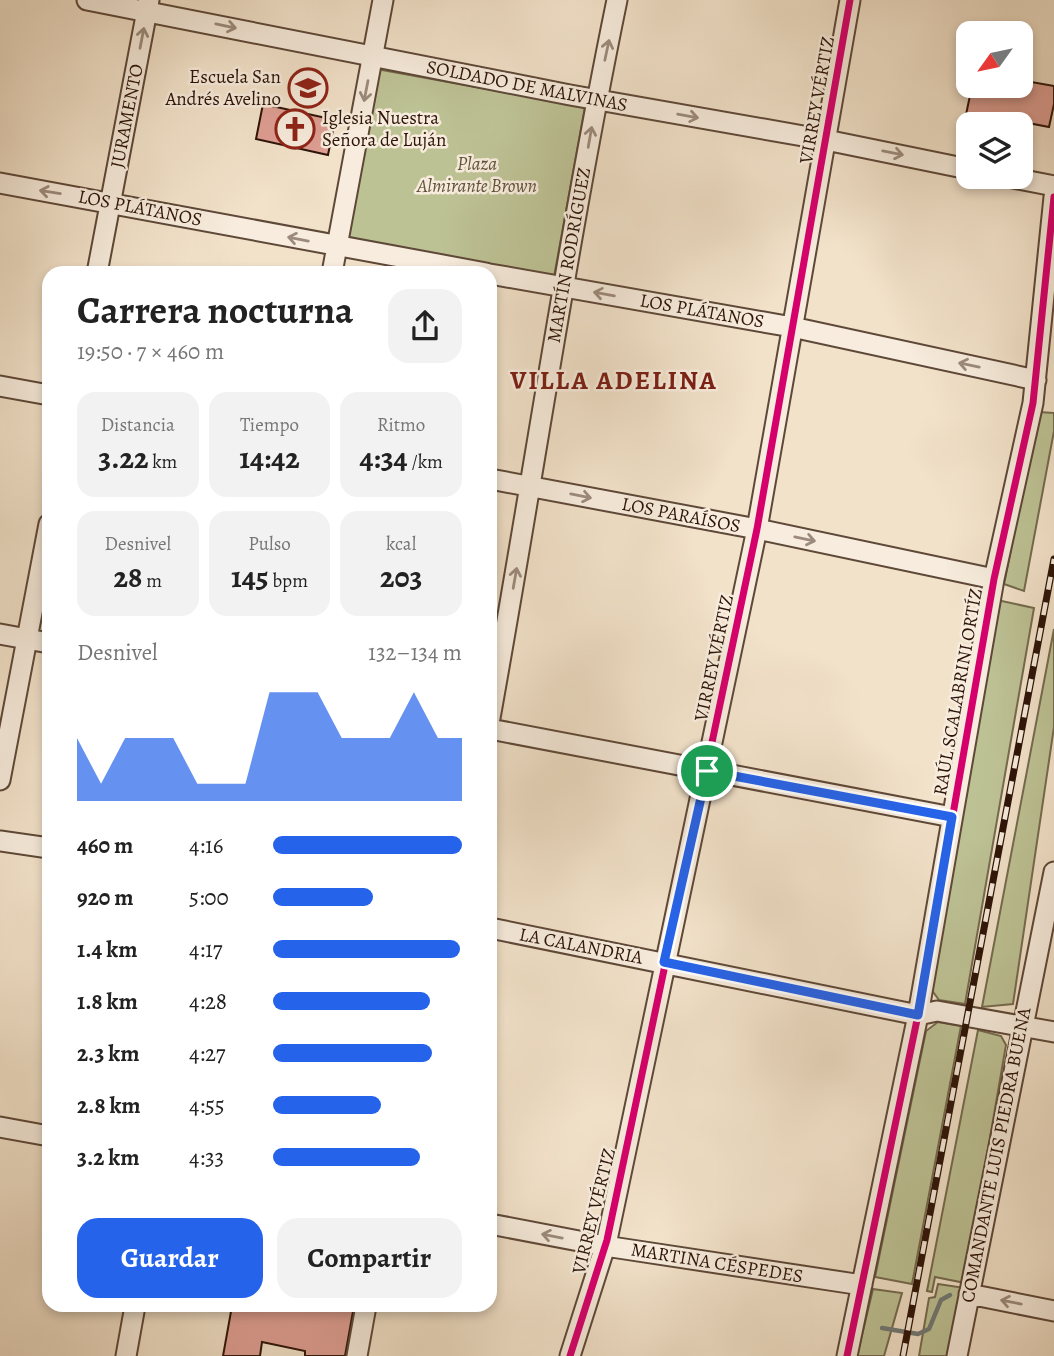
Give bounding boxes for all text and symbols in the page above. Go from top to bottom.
one-way arrow [214,20,237,34]
north arrow [956,21,1032,98]
map controls [956,21,1033,189]
one-way arrow [136,27,149,49]
street label: VIRREY VÉRTIZ [793,34,841,167]
one-way arrow [600,39,614,62]
street label: SOLDADO DE MALVINAS [424,54,630,118]
street label: JURAMENTO [104,62,150,170]
place label: Escuela San Andrés Avelino [164,64,281,112]
school or university icon: Escuela San Andrés Avelino [287,67,329,109]
one-way arrow [359,79,372,102]
place label: Iglesia Nuestra Señora de Luján [322,105,446,153]
church icon: Iglesia Nuestra Señora de Luján [274,108,316,150]
one-way arrow [676,110,699,123]
button: layers [956,112,1033,189]
one-way arrow [584,126,597,149]
one-way arrow [881,147,904,161]
park label: Plaza Almirante Brown [416,151,537,199]
street label: MARTÍN RODRÍGUEZ [541,165,597,345]
street label: LOS PLÁTANOS [76,183,204,233]
one-way arrow [39,185,62,198]
one-way arrow [287,231,310,245]
text: Carrera nocturna [77,284,353,336]
one-way arrow [593,287,616,300]
street label: LOS PLÁTANOS [638,287,766,335]
button: share [388,289,462,363]
text: 19:50 · 7 × 460 m [77,336,224,367]
one-way arrow [958,358,981,372]
district label: VILLA ADELINA [509,363,718,398]
text: Distancia [101,412,175,438]
text: Tiempo [240,412,299,438]
text: Ritmo [377,412,425,438]
text: 3.22 [98,438,148,478]
text: 14:42 [239,438,300,478]
text: 4:34 [359,438,408,478]
text: km [148,449,177,475]
text: /km [408,449,443,475]
one-way arrow [569,490,592,503]
street label: LOS PARAÍSOS [619,491,743,539]
text: Desnivel [105,531,171,557]
text: Pulso [248,531,291,557]
text: kcal [386,531,416,557]
one-way arrow [793,533,816,547]
text: 28 [114,557,142,597]
text: 145 [231,557,269,597]
text: 203 [380,557,422,597]
text: m [142,568,162,594]
text: bpm [269,568,308,594]
one-way arrow [509,568,522,590]
street label: RAÚL SCALABRINI ORTÍZ [927,586,989,798]
street label: VIRREY VÉRTIZ [688,592,740,725]
text: Desnivel [77,637,158,668]
text: 132–134 m [368,637,462,668]
pin [677,741,737,801]
icon: arrive [688,752,726,790]
text: 460 m [77,830,133,861]
text: 4:16 [189,830,223,861]
text: 920 m [77,882,134,913]
text: 5:00 [189,882,229,913]
street label: LA CALANDRIA [517,921,646,971]
text: 1.4 km [77,934,138,965]
text: 4:17 [189,934,222,965]
text: 1.8 km [77,986,138,1017]
text: 4:28 [189,986,227,1017]
street label: COMANDANTE LUIS PIEDRA BUENA [955,1004,1038,1305]
text: 2.3 km [77,1038,140,1069]
text: 4:27 [189,1038,225,1069]
text: 2.8 km [77,1090,141,1121]
text: 4:55 [189,1090,225,1121]
text: 3.2 km [77,1142,140,1173]
text: 4:33 [189,1142,224,1173]
street label: VIRREY VÉRTIZ [566,1145,622,1278]
button: Guardar [77,1218,263,1298]
button: Compartir [277,1218,462,1298]
one-way arrow [541,1228,564,1242]
street label: MARTINA CÉSPEDES [629,1237,805,1289]
one-way arrow [1000,1295,1023,1309]

